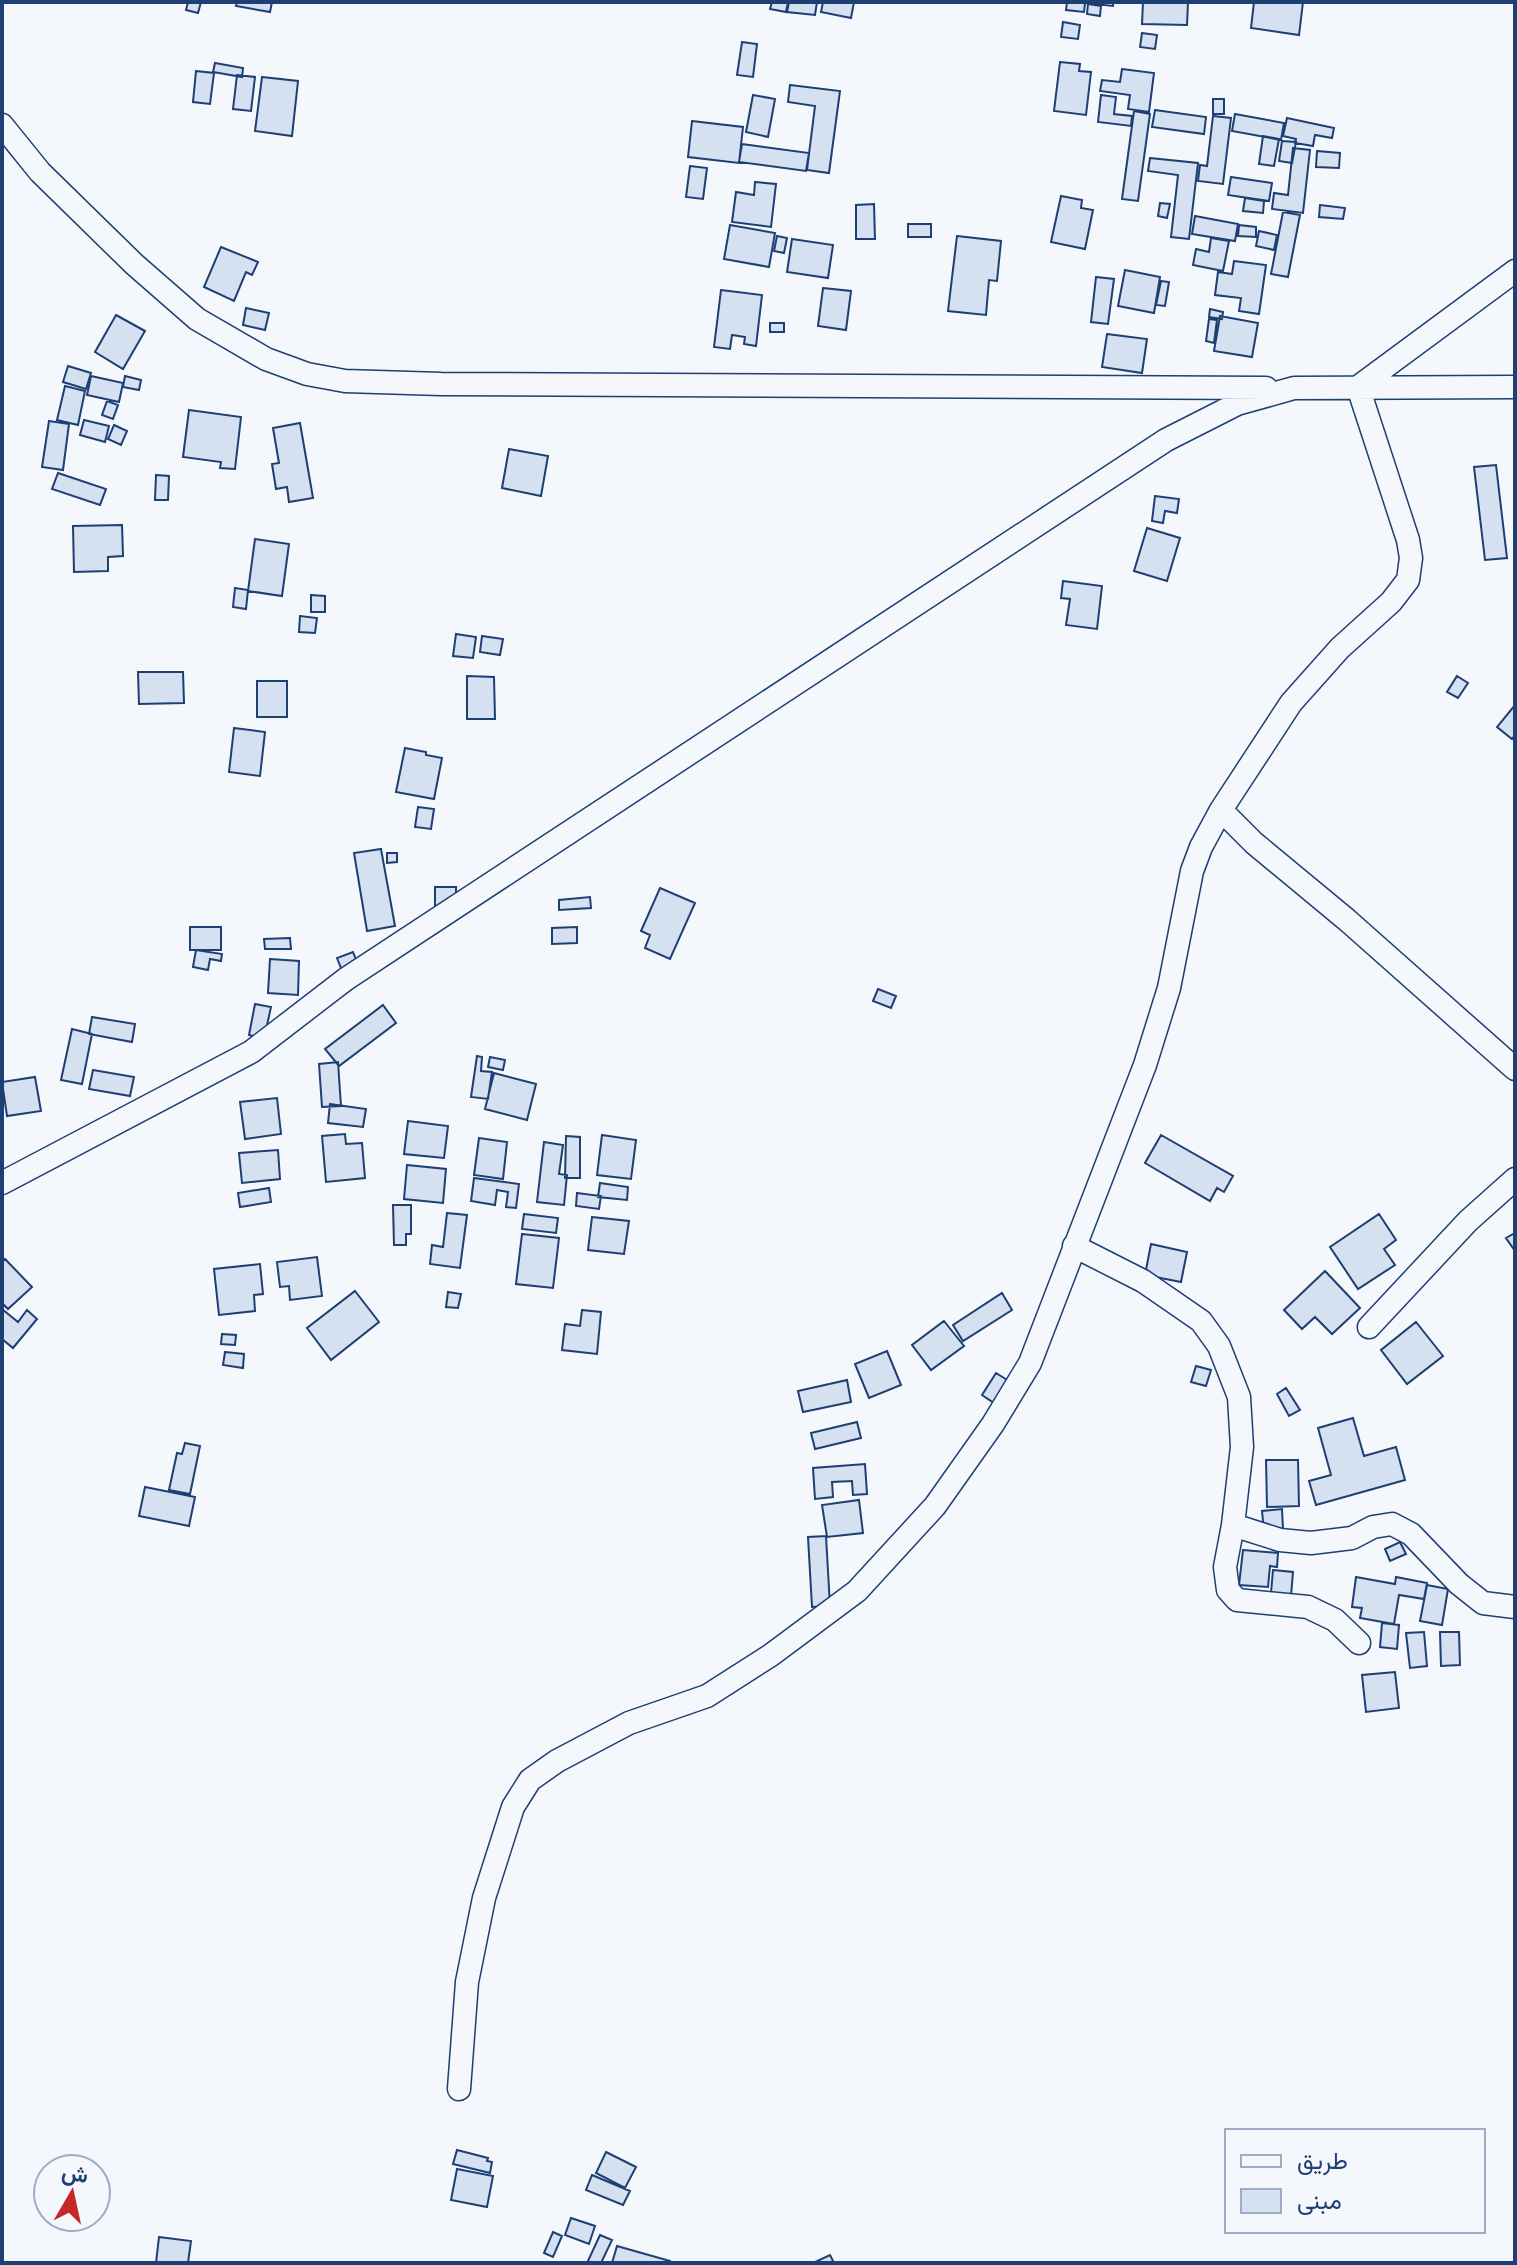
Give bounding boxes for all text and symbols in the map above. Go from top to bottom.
legend [1225,2129,1485,2233]
text: طريق [1297,2144,1348,2180]
north arrow [32,2153,112,2233]
text: ش [59,2156,91,2193]
text: مبنى [1297,2184,1342,2220]

